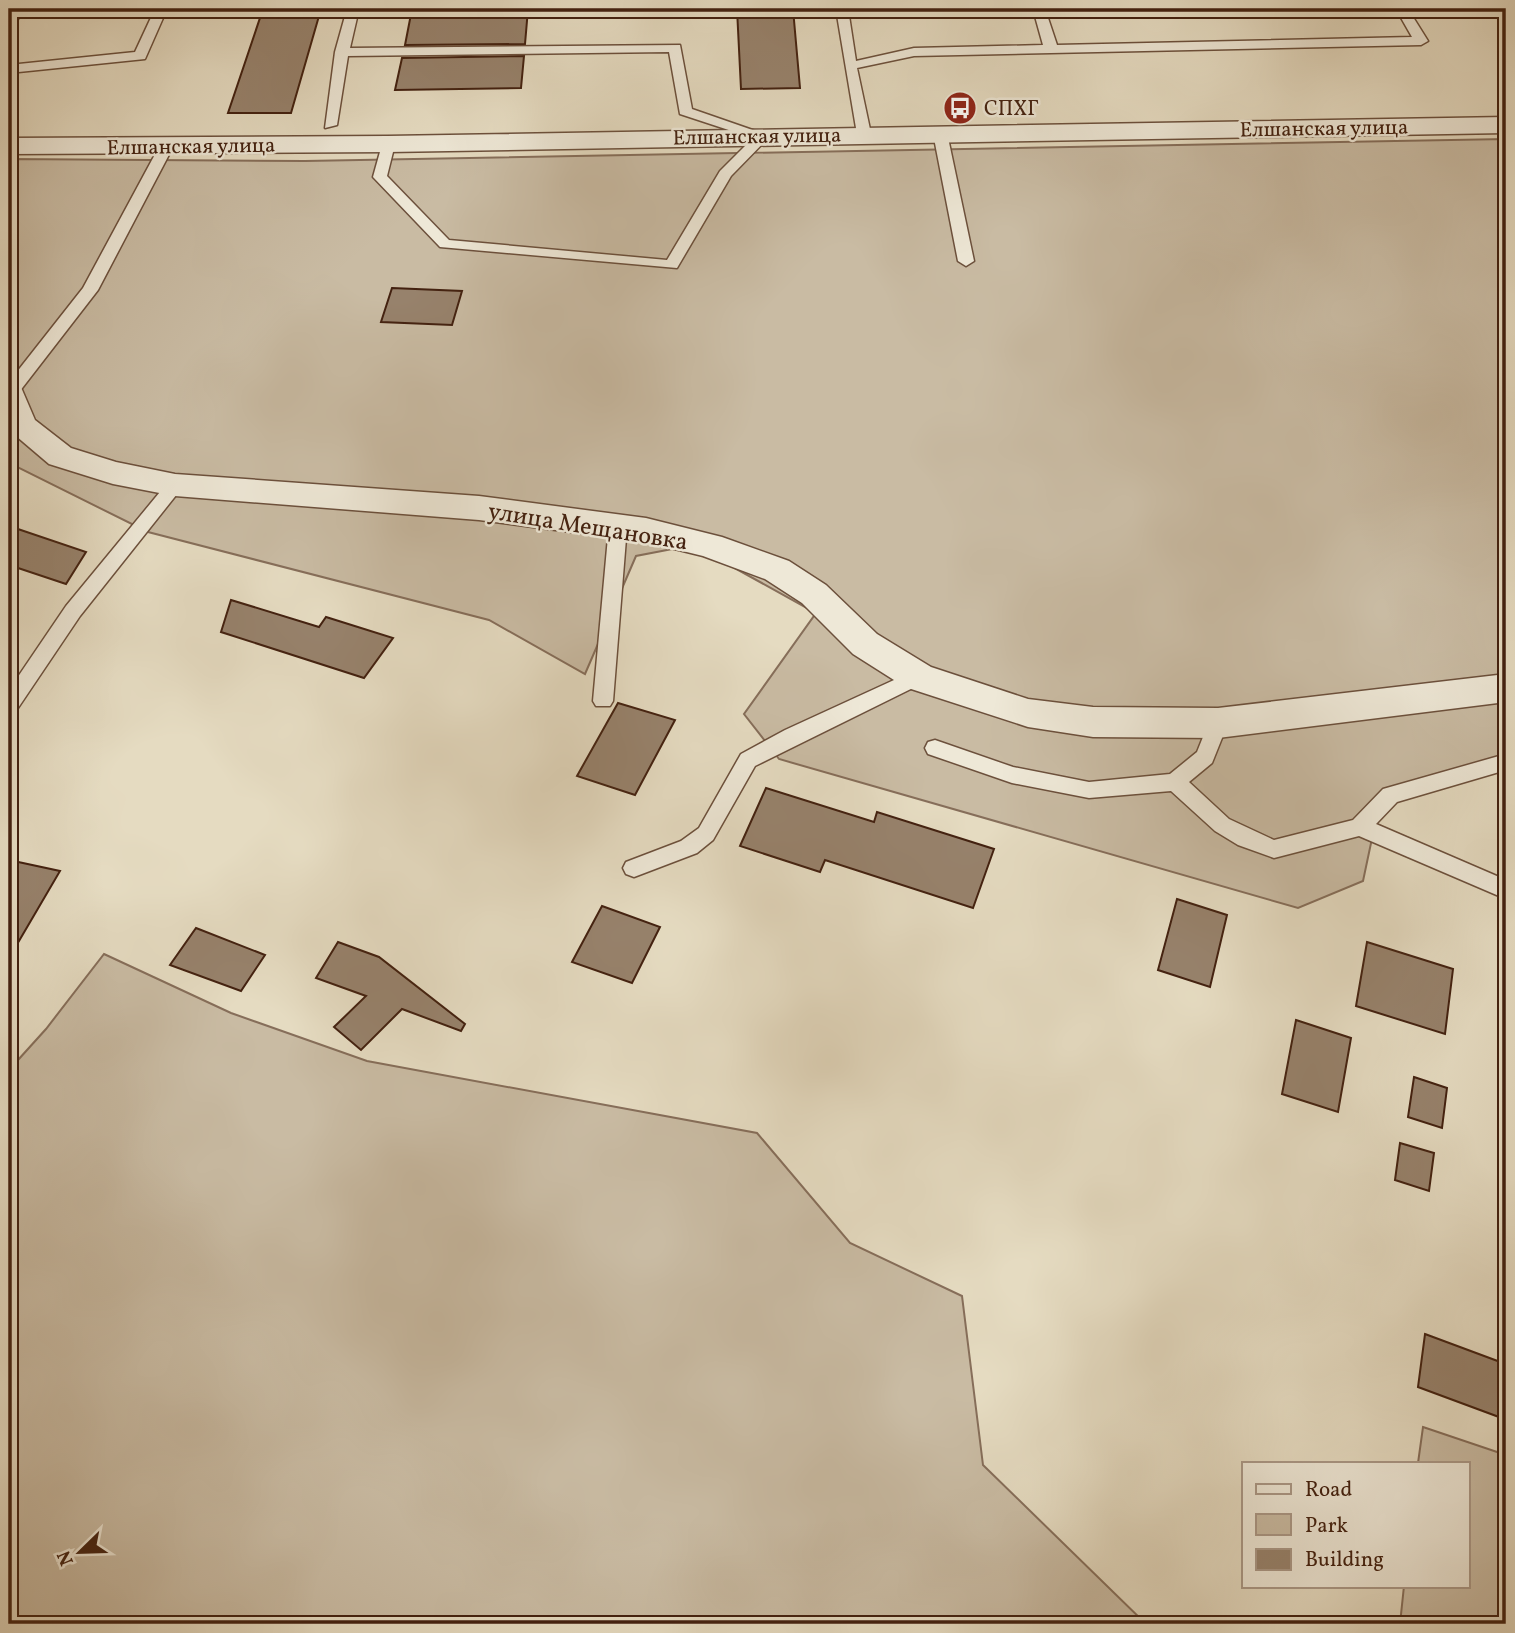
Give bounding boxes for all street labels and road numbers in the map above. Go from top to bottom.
street label: Елшанская улица [1239,114,1409,145]
street label: Елшанская улица [672,122,842,153]
street label: Елшанская улица [106,132,276,163]
street label: улица Мещановка [485,495,690,561]

